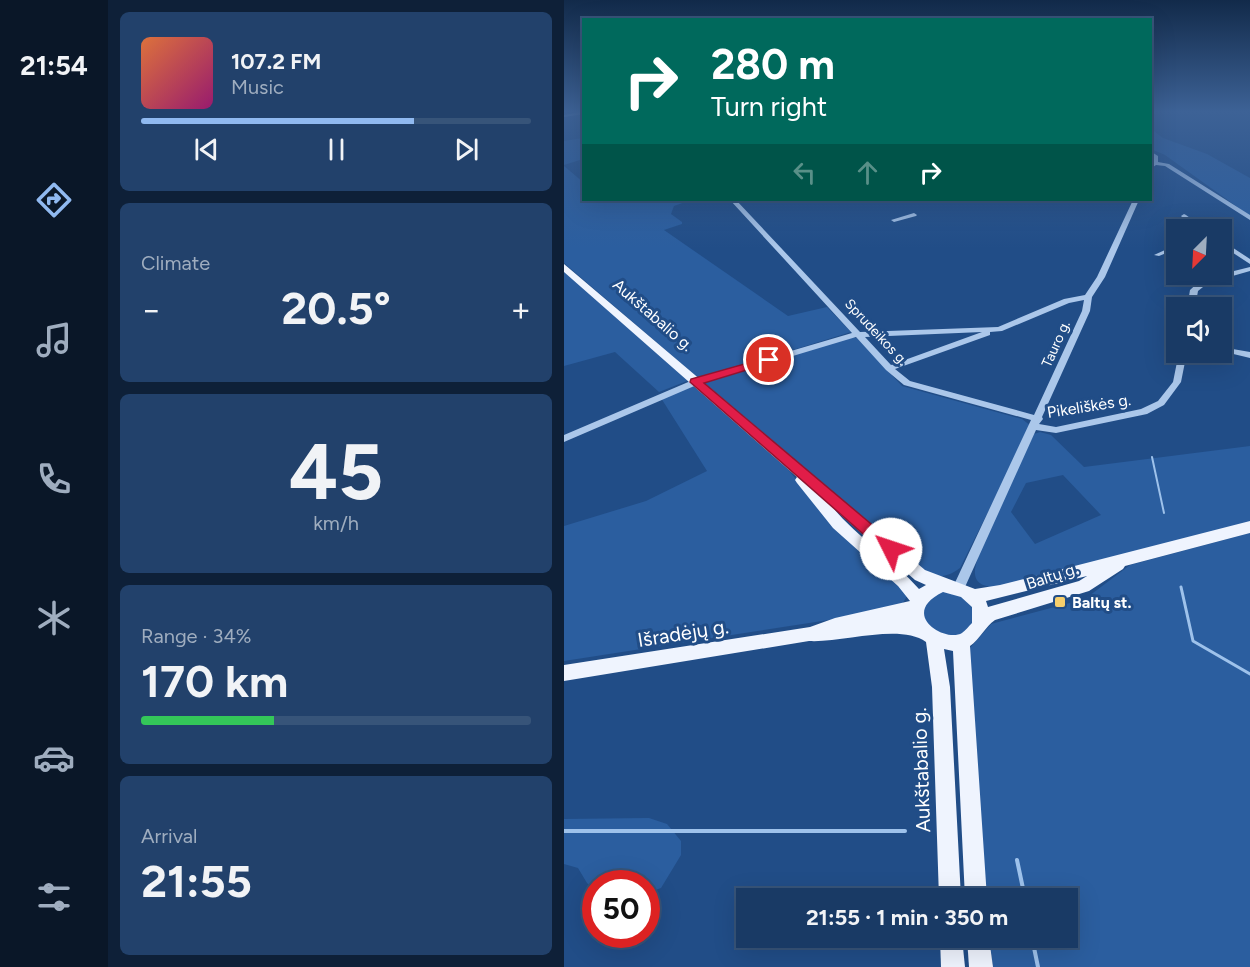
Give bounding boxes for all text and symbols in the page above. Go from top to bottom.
text: 280 m [711,39,835,90]
icon: right [612,42,690,120]
text: 107.2 FM [231,48,321,75]
text: 21:54 [20,49,88,82]
text: Music [231,75,284,99]
text: Turn right [711,90,827,123]
icon: previous [190,133,223,166]
icon: pause [320,133,353,166]
icon: next [450,133,483,166]
icon: left [788,156,821,189]
icon: ahead [851,156,884,189]
icon: right [914,156,947,189]
icon: directions [33,179,75,221]
north arrow [1166,219,1232,285]
map controls [1166,219,1232,363]
text: Climate [141,251,210,275]
street label: Aukštabalio g. [609,275,697,355]
text: 20.5° [281,281,391,335]
text: − [141,290,162,329]
text: + [510,290,531,329]
street label: Sprudeikos g. [841,295,911,369]
button: sound [1166,297,1232,363]
street label: Tauro g. [1038,318,1074,370]
icon: music [33,319,75,361]
pin [743,334,794,385]
icon: arrive [752,343,785,376]
street label: Pikeliškės g. [1046,390,1132,422]
text: 45 [289,425,383,519]
icon: phone [33,458,75,500]
text: km/h [313,511,359,535]
position arrow [859,517,923,581]
street label: Baltų g. [1024,559,1080,593]
place label: Baltų st. [1072,593,1131,612]
marker: Baltų st. [1053,595,1067,609]
icon: climate [33,597,75,639]
street label: Išradėjų g. [636,614,730,652]
text: Range · 34% [141,624,252,648]
text: 170 km [141,654,288,708]
street label: Aukštabalio g. [907,707,935,833]
icon: car [33,737,75,779]
text: Arrival [141,824,197,848]
text: 21:55 [141,854,252,908]
speed limit sign: 50 [582,870,660,948]
icon: filters [33,876,75,918]
text: 21:55 · 1 min · 350 m [806,904,1008,931]

